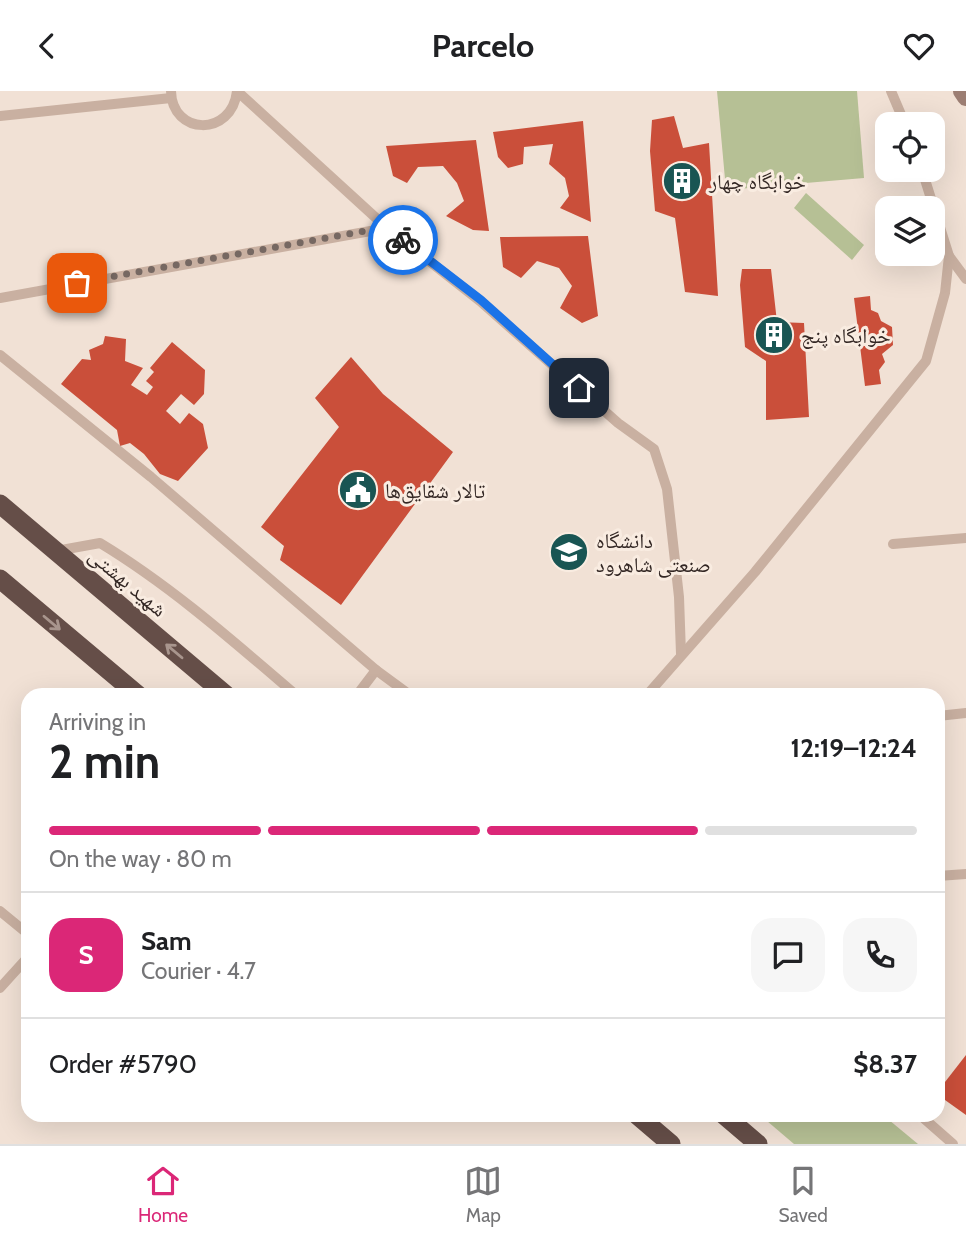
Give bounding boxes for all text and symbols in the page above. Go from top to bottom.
text: Parcelo [432,26,534,65]
icon: back [28,27,66,65]
icon: heart [900,27,938,65]
map controls [875,112,945,266]
button: locate [875,112,945,182]
building icon: خوابگاه چهار [661,160,703,202]
place label: خوابگاه چهار [708,169,806,194]
button: layers [875,196,945,266]
courier [368,205,438,275]
icon: bike [384,221,422,259]
pin [47,253,107,313]
icon: bag [58,264,96,302]
building icon: خوابگاه پنج [753,314,795,356]
place label: خوابگاه پنج [801,323,891,349]
pin [549,358,609,418]
icon: home [560,369,598,407]
public building icon: تالار شقایق‌‌ها [337,469,379,511]
place label: تالار شقایق‌‌ها [385,478,485,504]
place label: دانشگاه صنعتی شاهرود [596,528,711,578]
school or university icon: دانشگاه صنعتی شاهرود [548,531,590,573]
street label: شهید بهشتی [83,542,172,622]
one-way arrow [43,615,61,631]
one-way arrow [165,643,183,659]
text: Arriving in [49,708,146,736]
text: 12:19–12:24 [791,732,917,764]
text: 2 min [49,734,160,790]
text: On the way · 80 m [49,845,232,873]
button: chat [751,918,825,992]
button: phone [843,918,917,992]
text: Sam [141,925,192,957]
text: S [78,939,94,971]
text: Courier · 4.7 [141,957,256,985]
text: Order #5790 [49,1048,197,1080]
text: $8.37 [853,1048,917,1080]
tab: Home [138,1162,188,1227]
tab: Map [464,1162,502,1227]
tab: Saved [779,1162,828,1227]

